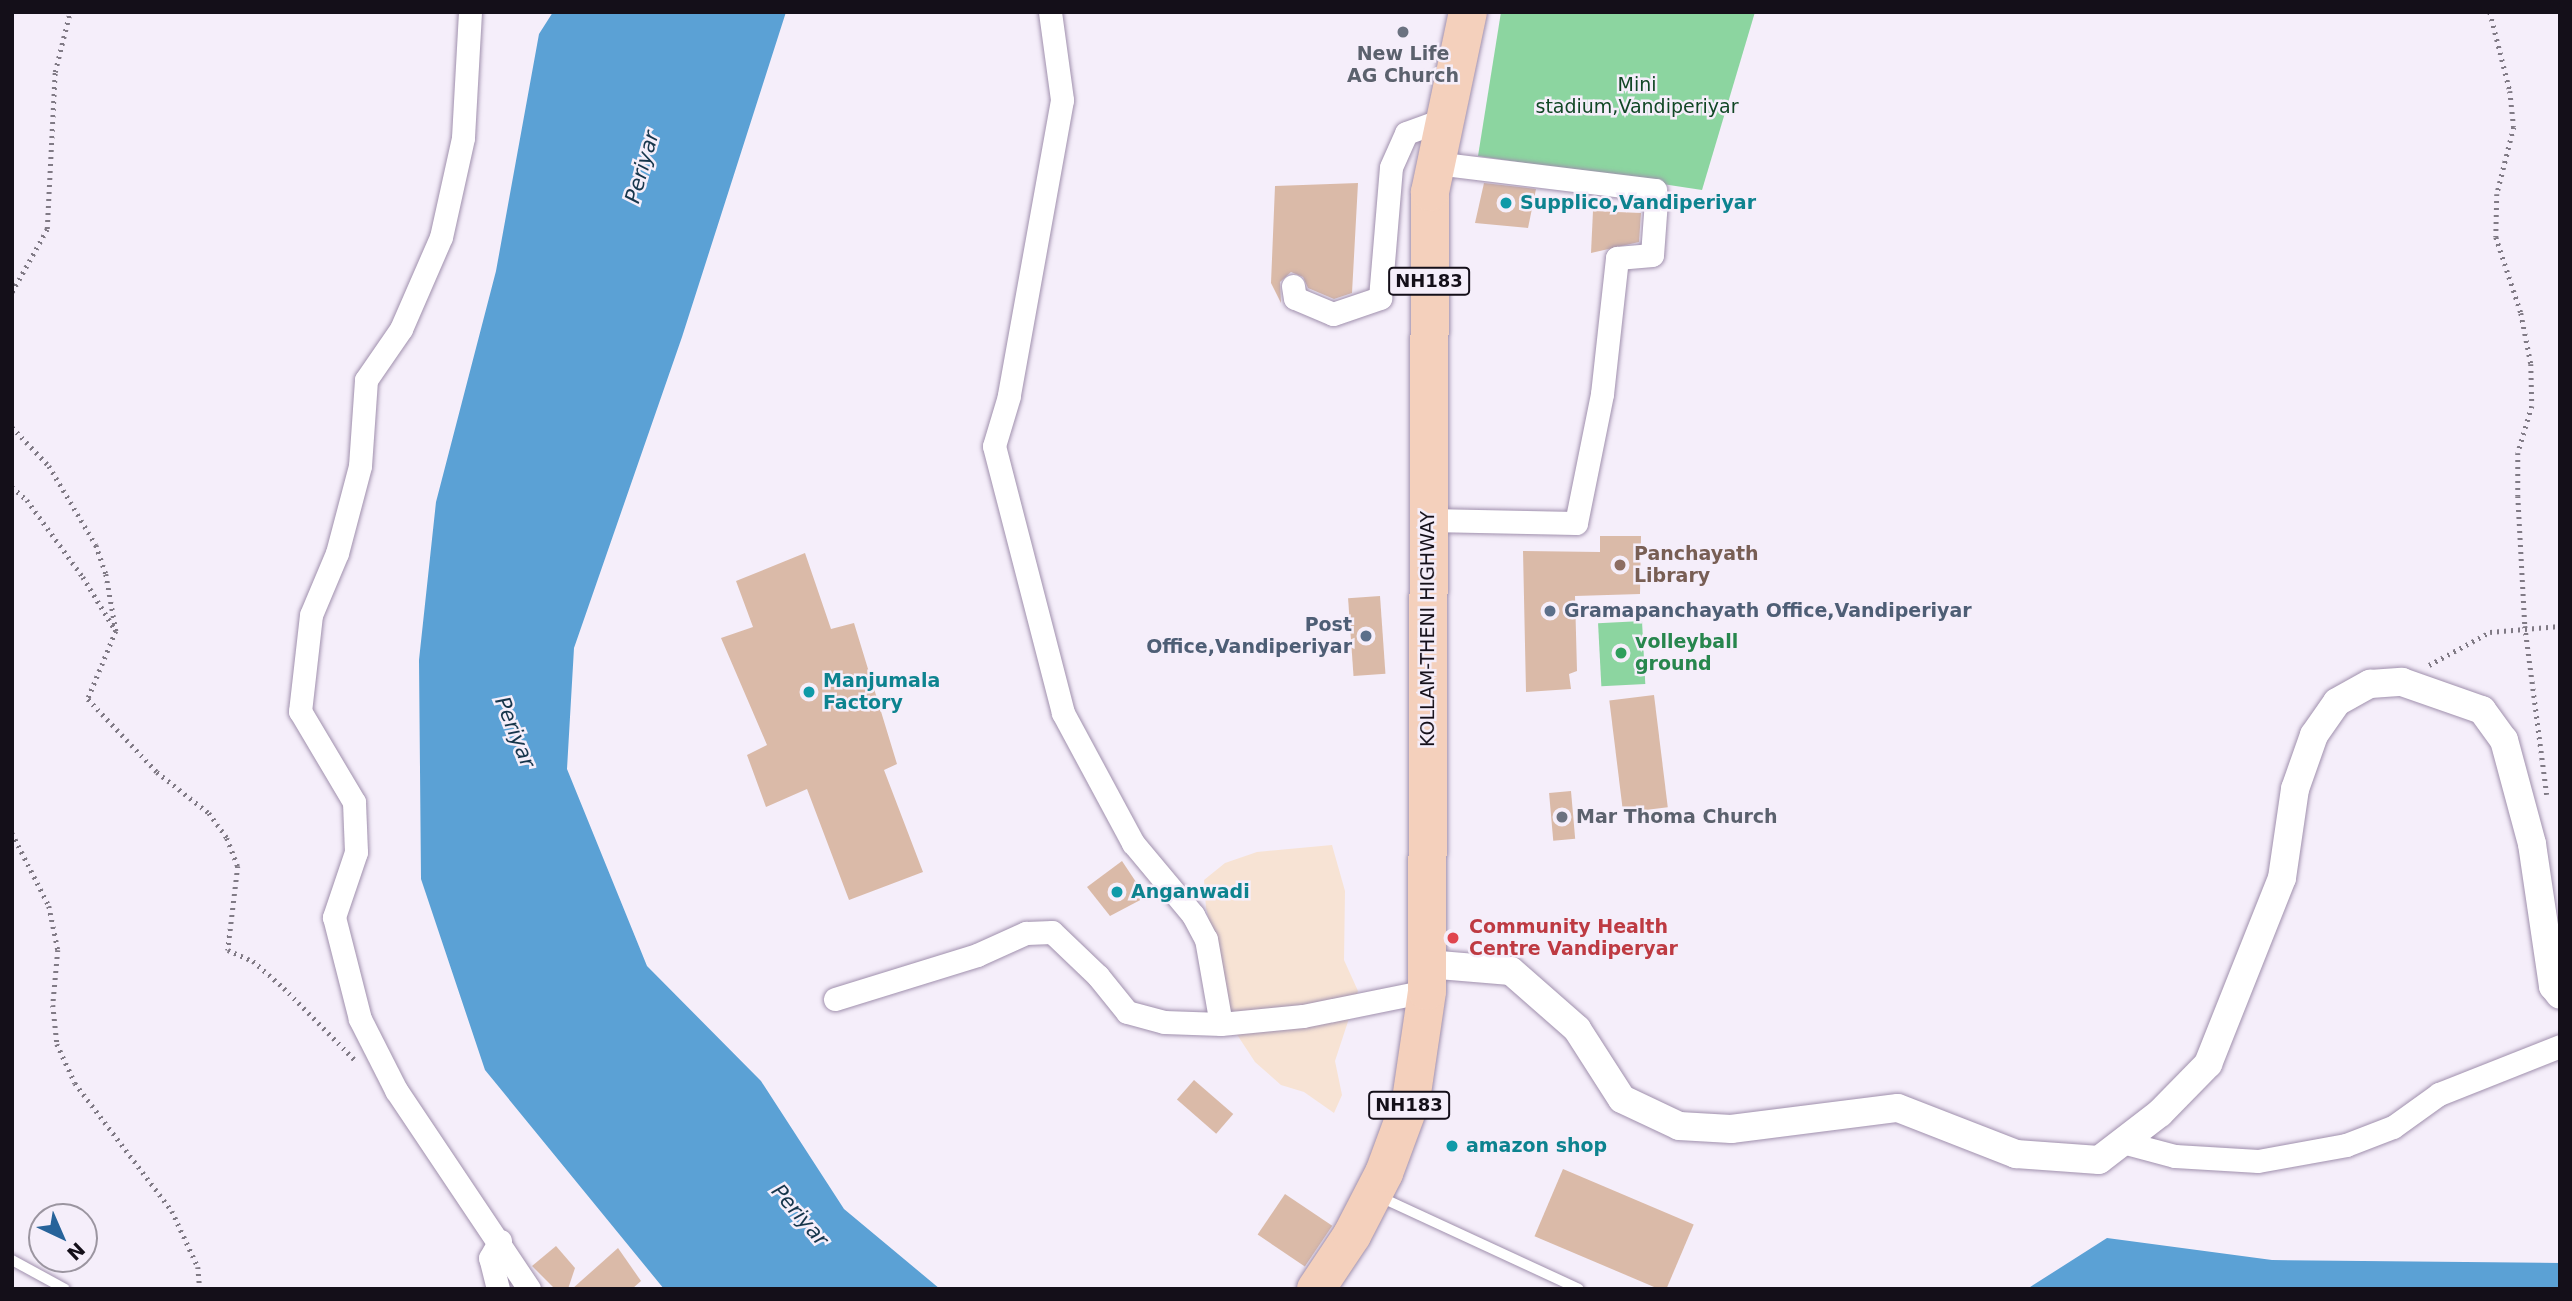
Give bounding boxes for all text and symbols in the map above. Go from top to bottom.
marker: New Life AG Church [1395,24,1411,40]
place label: New Life AG Church [1347,43,1459,87]
park label: Mini stadium,Vandiperiyar [1535,74,1739,118]
water label: Periyar [620,128,664,206]
place label: Supplico,Vandiperiyar [1520,192,1756,214]
marker: Supplico,Vandiperiyar [1498,195,1514,211]
road number: NH183 [1387,267,1471,296]
street label: KOLLAM-THENI HIGHWAY [1417,511,1439,747]
place label: Panchayath Library [1634,543,1759,587]
marker: Panchayath Library [1612,557,1628,573]
place label: Gramapanchayath Office,Vandiperiyar [1564,600,1972,622]
marker: Gramapanchayath Office,Vandiperiyar [1542,603,1558,619]
place label: Post Office,Vandiperiyar [1146,614,1352,658]
marker: Post Office,Vandiperiyar [1358,628,1374,644]
place label: volleyball ground [1635,631,1738,675]
marker: volleyball ground [1613,645,1629,661]
place label: Manjumala Factory [823,670,940,714]
marker: Manjumala Factory [801,684,817,700]
water label: Periyar [489,693,541,771]
place label: Mar Thoma Church [1576,806,1778,828]
marker: Mar Thoma Church [1554,809,1570,825]
place label: Anganwadi [1131,881,1250,903]
marker: Anganwadi [1109,884,1125,900]
place label: Community Health Centre Vandiperyar [1469,916,1678,960]
marker: Community Health Centre Vandiperyar [1443,928,1463,948]
road number: NH183 [1367,1090,1451,1120]
place label: amazon shop [1466,1135,1607,1157]
marker: amazon shop [1444,1138,1460,1154]
water label: Periyar [766,1179,834,1251]
north arrow [28,1203,98,1273]
text: N [63,1238,90,1265]

